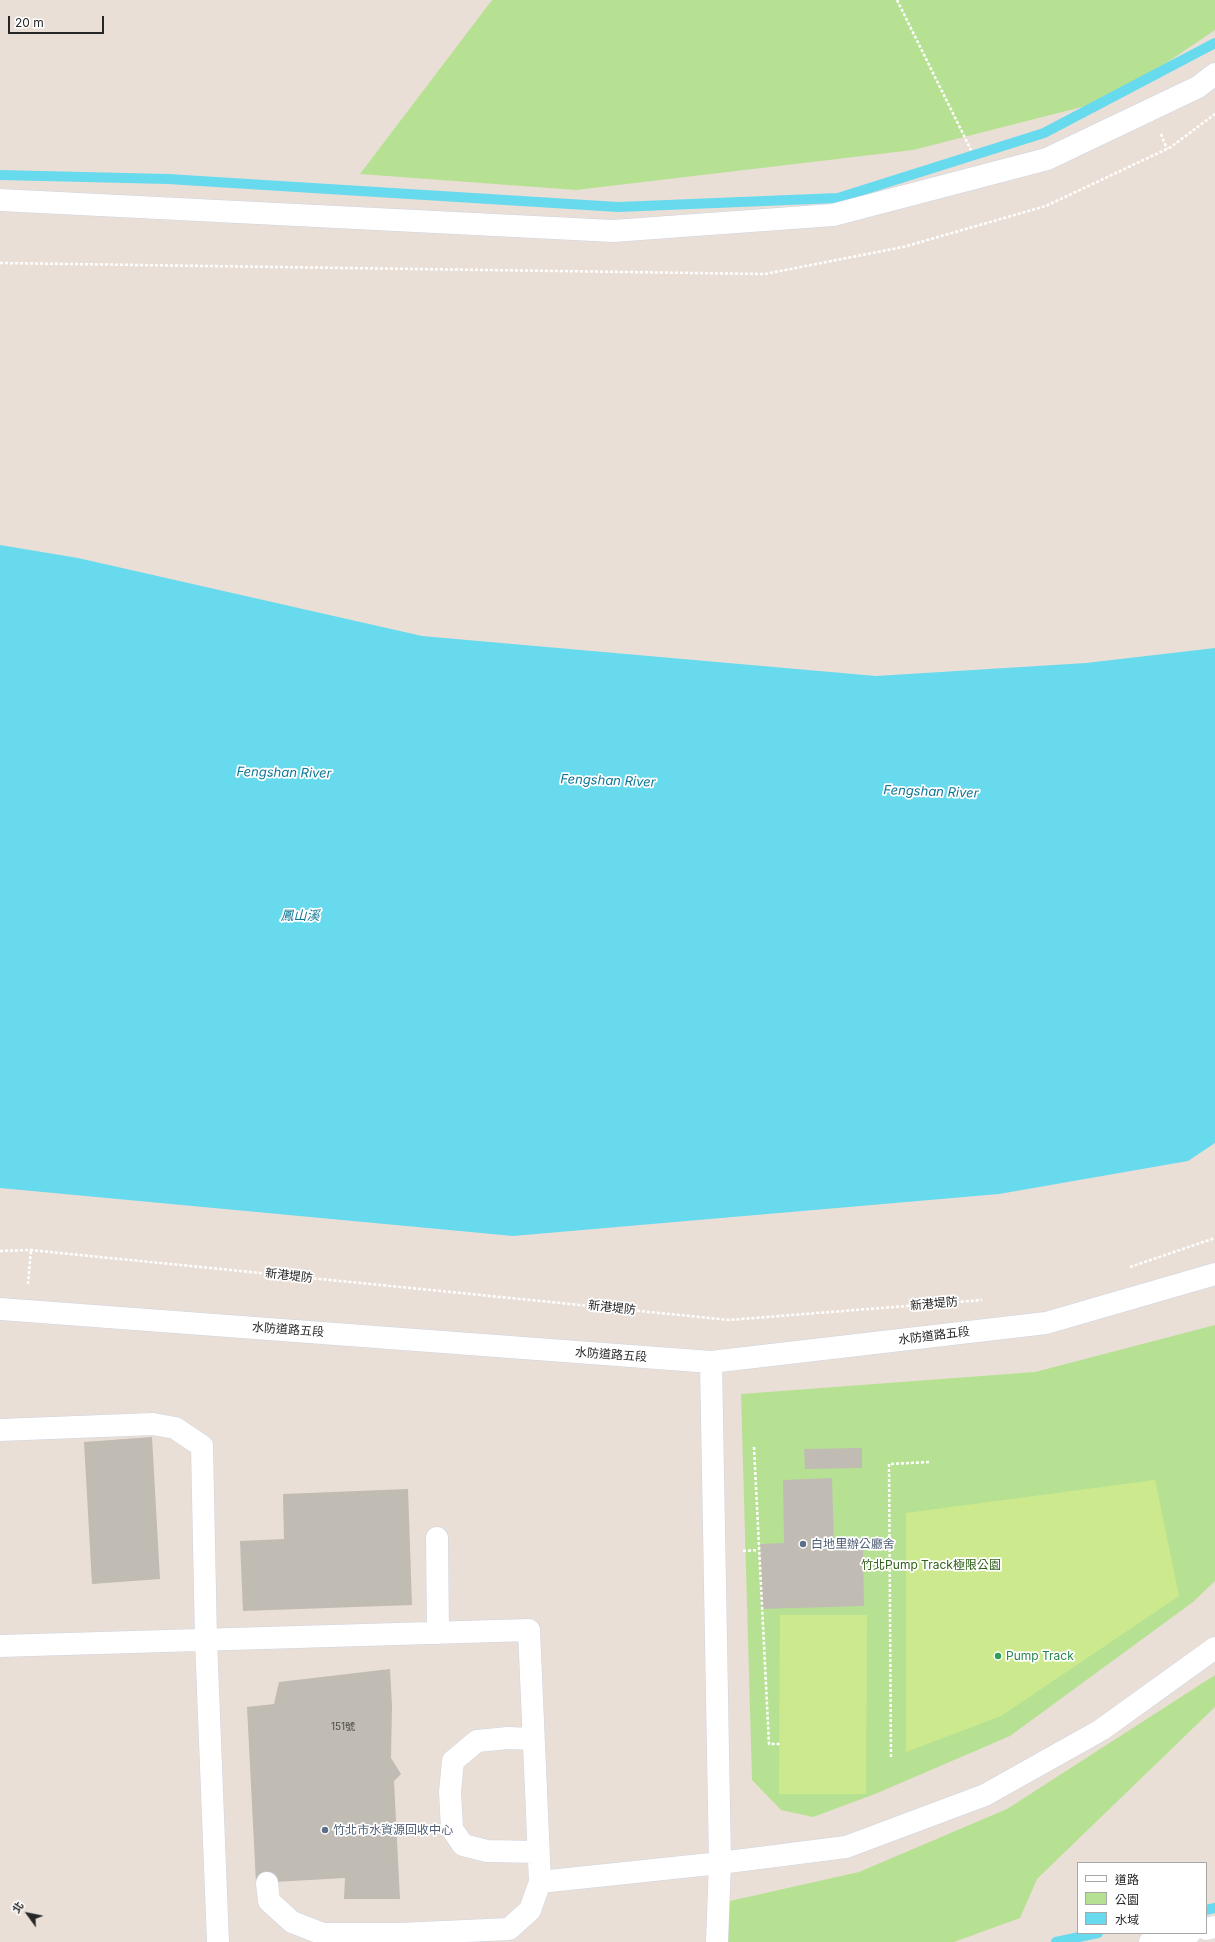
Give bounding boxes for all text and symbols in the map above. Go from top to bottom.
scale bar [10,8,106,34]
text: 20 m [15,15,44,30]
water label: Fengshan River [236,764,332,782]
water label: Fengshan River [560,772,656,790]
water label: Fengshan River [883,783,979,801]
water label: 鳳山溪 [281,908,319,924]
street label: 新港堤防 [264,1266,314,1286]
street label: 新港堤防 [909,1295,959,1313]
street label: 新港堤防 [587,1298,637,1318]
street label: 水防道路五段 [252,1320,324,1340]
street label: 水防道路五段 [897,1324,971,1348]
street label: 水防道路五段 [575,1345,647,1365]
place label: 白地里辦公廳舍 [811,1537,895,1551]
marker: 白地里辦公廳舍 [798,1539,808,1549]
park label: 竹北Pump Track極限公園 [861,1558,1001,1572]
place label: Pump Track [1006,1649,1074,1663]
marker: Pump Track [993,1651,1003,1661]
house number: 151號 [331,1721,355,1733]
place label: 竹北市水資源回收中心 [333,1823,453,1837]
marker: 竹北市水資源回收中心 [320,1825,330,1835]
legend [1077,1862,1207,1934]
text: 道路 [1115,1872,1139,1887]
text: 公園 [1115,1892,1139,1907]
north arrow [8,1894,48,1934]
text: 北 [9,1899,27,1916]
text: 水域 [1115,1912,1139,1927]

